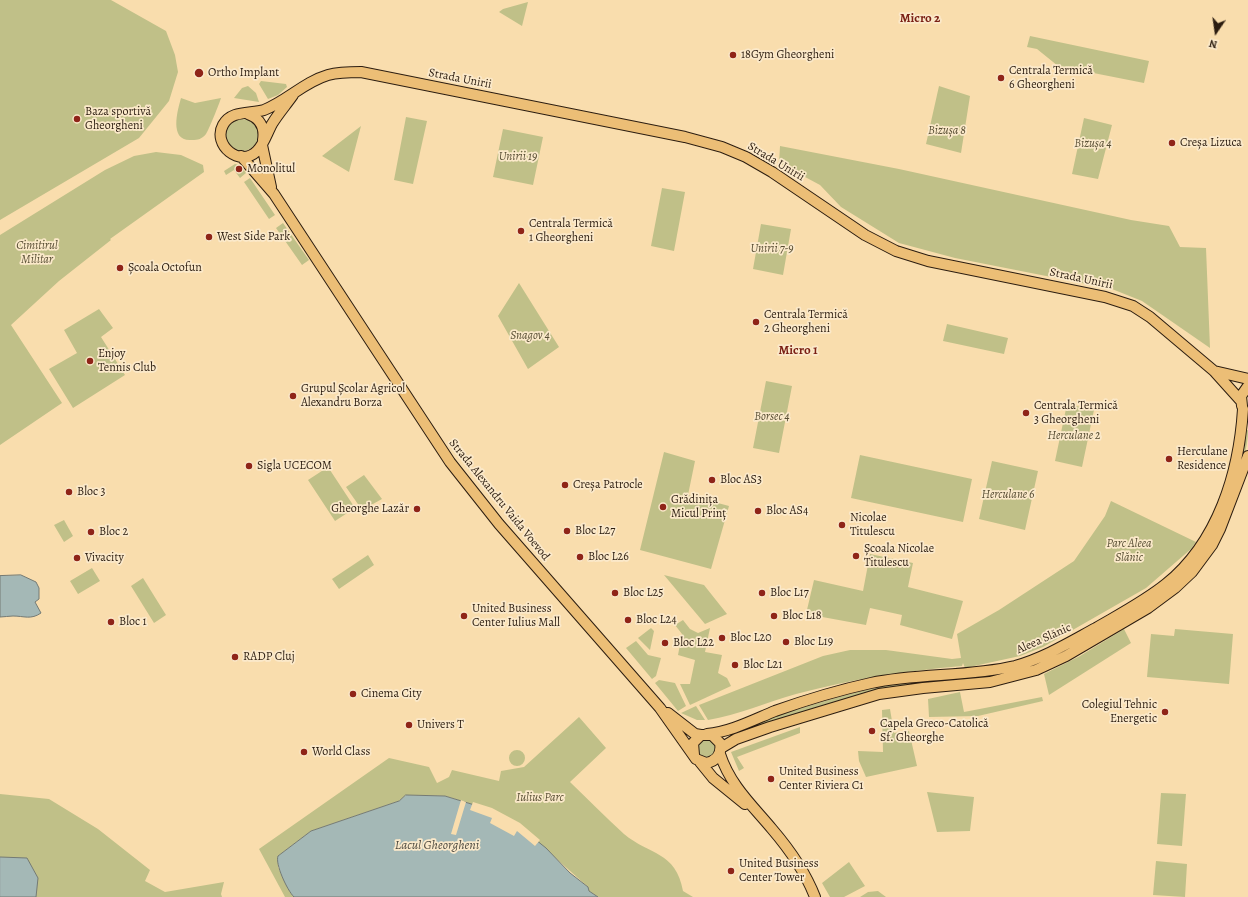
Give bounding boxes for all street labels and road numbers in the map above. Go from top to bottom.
street label: Strada Unirii [427,66,493,92]
street label: Strada Unirii [745,139,807,185]
street label: Strada Unirii [1048,265,1114,293]
street label: Strada Alexandru Vaida Voevod [445,436,553,564]
street label: Aleea Slănic [1014,621,1074,657]

